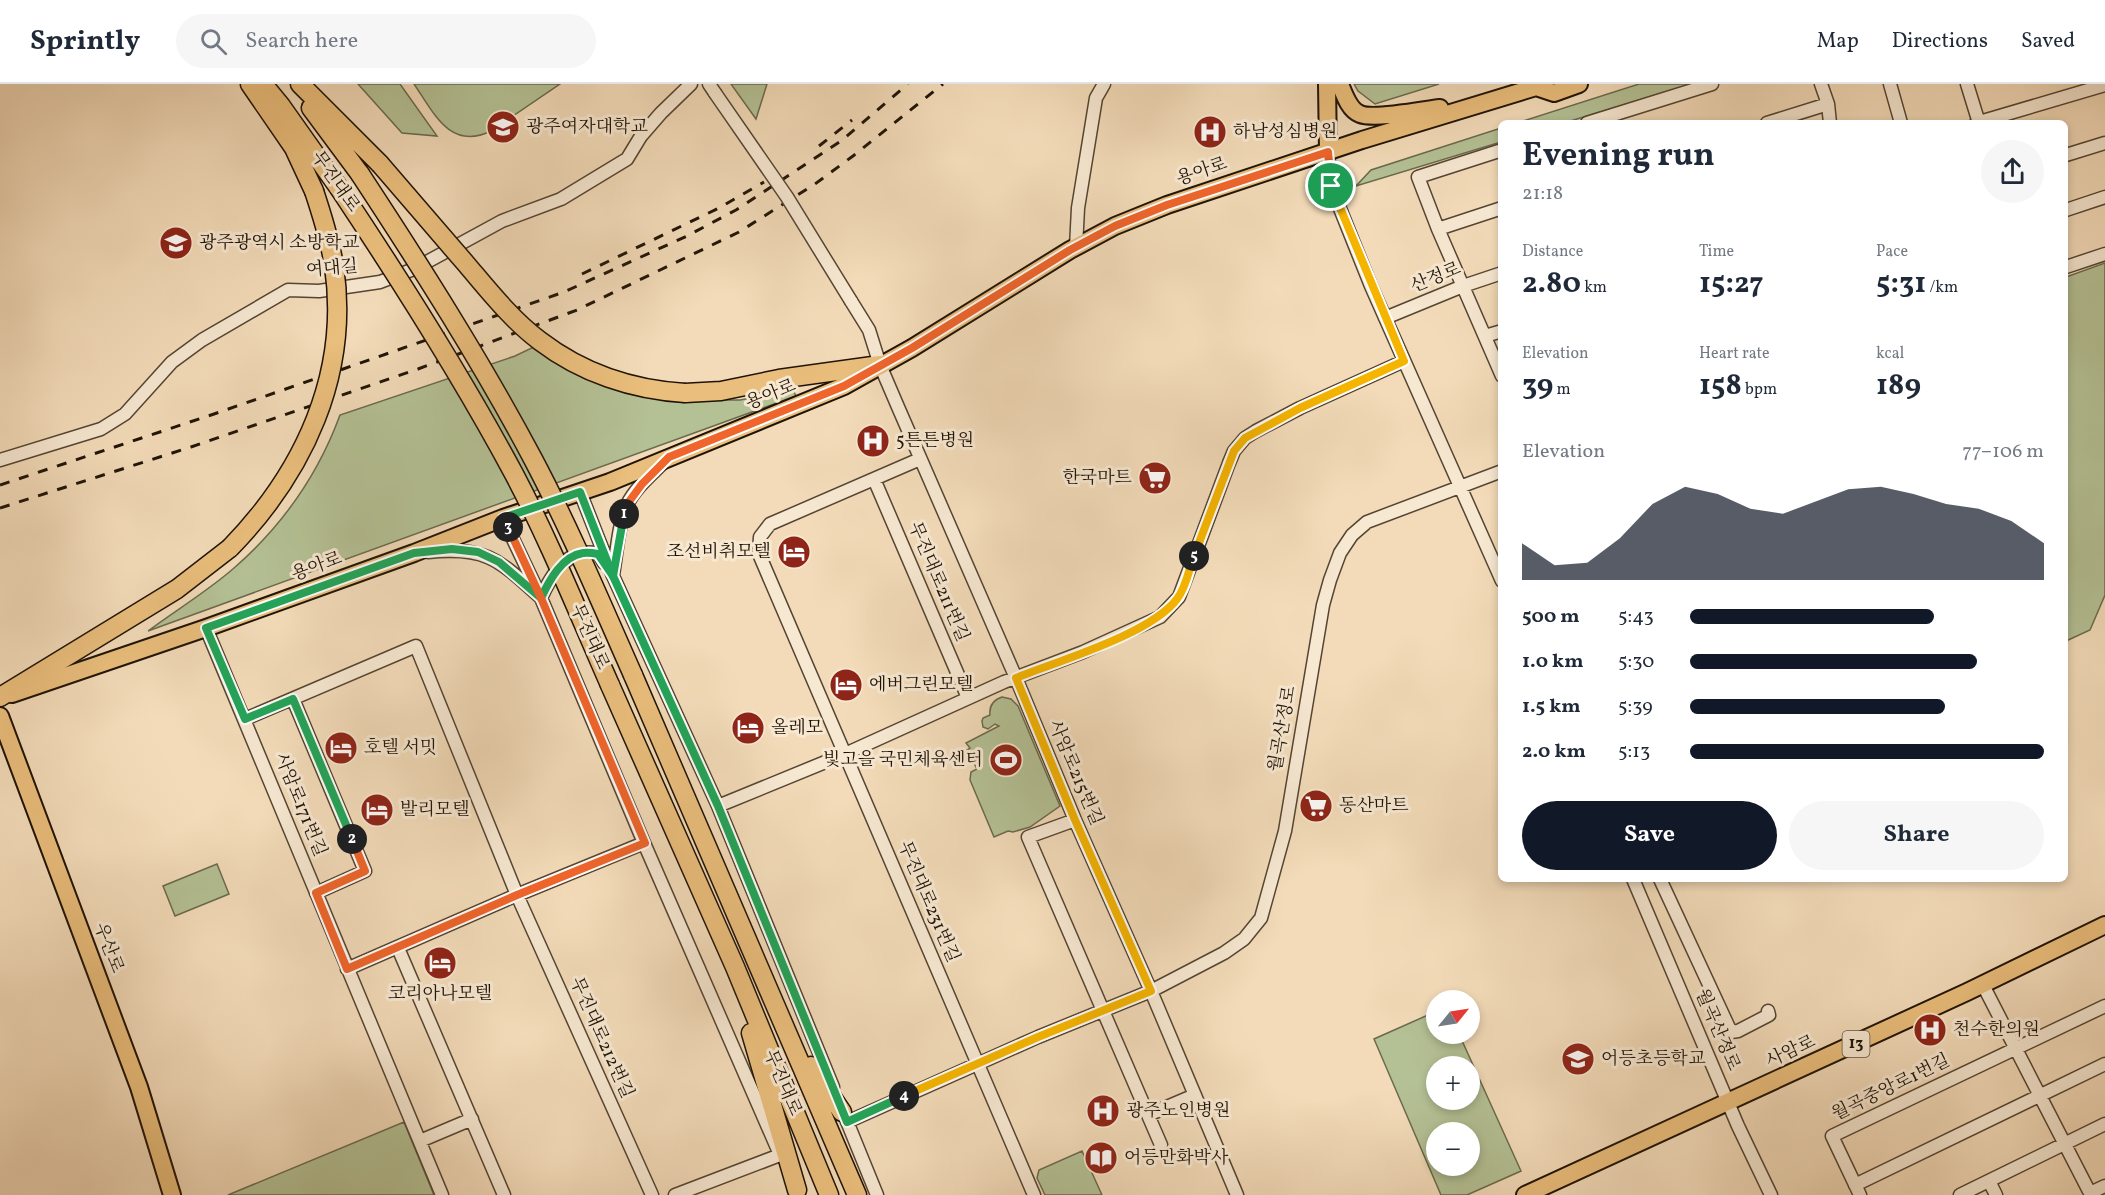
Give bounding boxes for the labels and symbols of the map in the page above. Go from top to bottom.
school or university icon: 광주여자대학교 [485,109,521,145]
hospital icon: 하남성심병원 [1192,114,1228,150]
place label: 광주여자대학교 [526,115,648,140]
place label: 하남성심병원 [1233,120,1337,145]
street label: 무진대로 [305,146,365,218]
street label: 용아로 [1173,152,1231,192]
pin [1305,160,1356,211]
school or university icon: 광주광역시 소방학교 [158,225,194,261]
place label: 광주광역시 소방학교 [199,231,360,256]
street label: 여대길 [305,254,359,284]
street label: 산정로 [1407,257,1465,299]
street label: 용아로 [742,374,800,416]
hospital icon: 5튼튼병원 [855,423,891,459]
place label: 5튼튼병원 [896,429,974,454]
supermarket icon: 한국마트 [1137,460,1173,496]
place label: 한국마트 [1062,466,1133,491]
pin: 1 [609,499,639,529]
pin: 3 [493,512,523,542]
street label: 무진대로211번길 [901,518,975,646]
hotel icon: 조선비취모텔 [776,534,812,570]
place label: 조선비취모텔 [667,540,771,565]
pin: 5 [1179,541,1209,571]
street label: 용아로 [288,546,346,588]
street label: 무진대로 [563,600,615,674]
hotel icon: 에버그린모텔 [828,667,864,703]
place label: 에버그린모텔 [869,673,973,698]
street label: 월곡산정로 [1263,684,1303,774]
hotel icon: 올레모 [730,710,766,746]
place label: 올레모 [771,716,823,741]
street label: 사암로215번길 [1042,716,1108,830]
hotel icon: 호텔 서밋 [323,730,359,766]
place label: 호텔 서밋 [364,736,437,761]
sports icon: 빛고을 국민체육센터 [988,742,1024,778]
place label: 빛고을 국민체육센터 [823,748,983,773]
street label: 사암로171번길 [268,749,332,861]
supermarket icon: 동산마트 [1298,788,1334,824]
hotel icon: 발리모텔 [359,792,395,828]
place label: 동산마트 [1339,794,1409,819]
place label: 발리모텔 [400,798,470,823]
pin: 2 [337,824,367,854]
street label: 무진대로231번길 [891,837,965,967]
street label: 우산로 [87,919,129,977]
hotel icon: 코리아나모텔 [422,945,458,981]
street label: 무진대로212번길 [563,973,639,1103]
place label: 코리아나모텔 [388,982,492,1007]
street label: 월곡산정로 [1689,985,1745,1075]
north arrow [1426,990,1480,1044]
hospital icon: 천수한의원 [1912,1012,1948,1048]
place label: 천수한의원 [1953,1018,2040,1043]
street label: 사암로 [1762,1030,1820,1074]
road number: 13 [1842,1031,1870,1057]
school or university icon: 어등초등학교 [1560,1041,1596,1077]
street label: 무진대로 [757,1046,807,1120]
place label: 어등초등학교 [1601,1047,1706,1072]
street label: 월곡중앙로1번길 [1828,1049,1954,1127]
pin: 4 [889,1081,919,1111]
hospital icon: 광주노인병원 [1085,1093,1121,1129]
place label: 광주노인병원 [1126,1099,1230,1124]
library icon: 어등만화박사 [1083,1140,1119,1176]
place label: 어등만화박사 [1124,1146,1229,1171]

